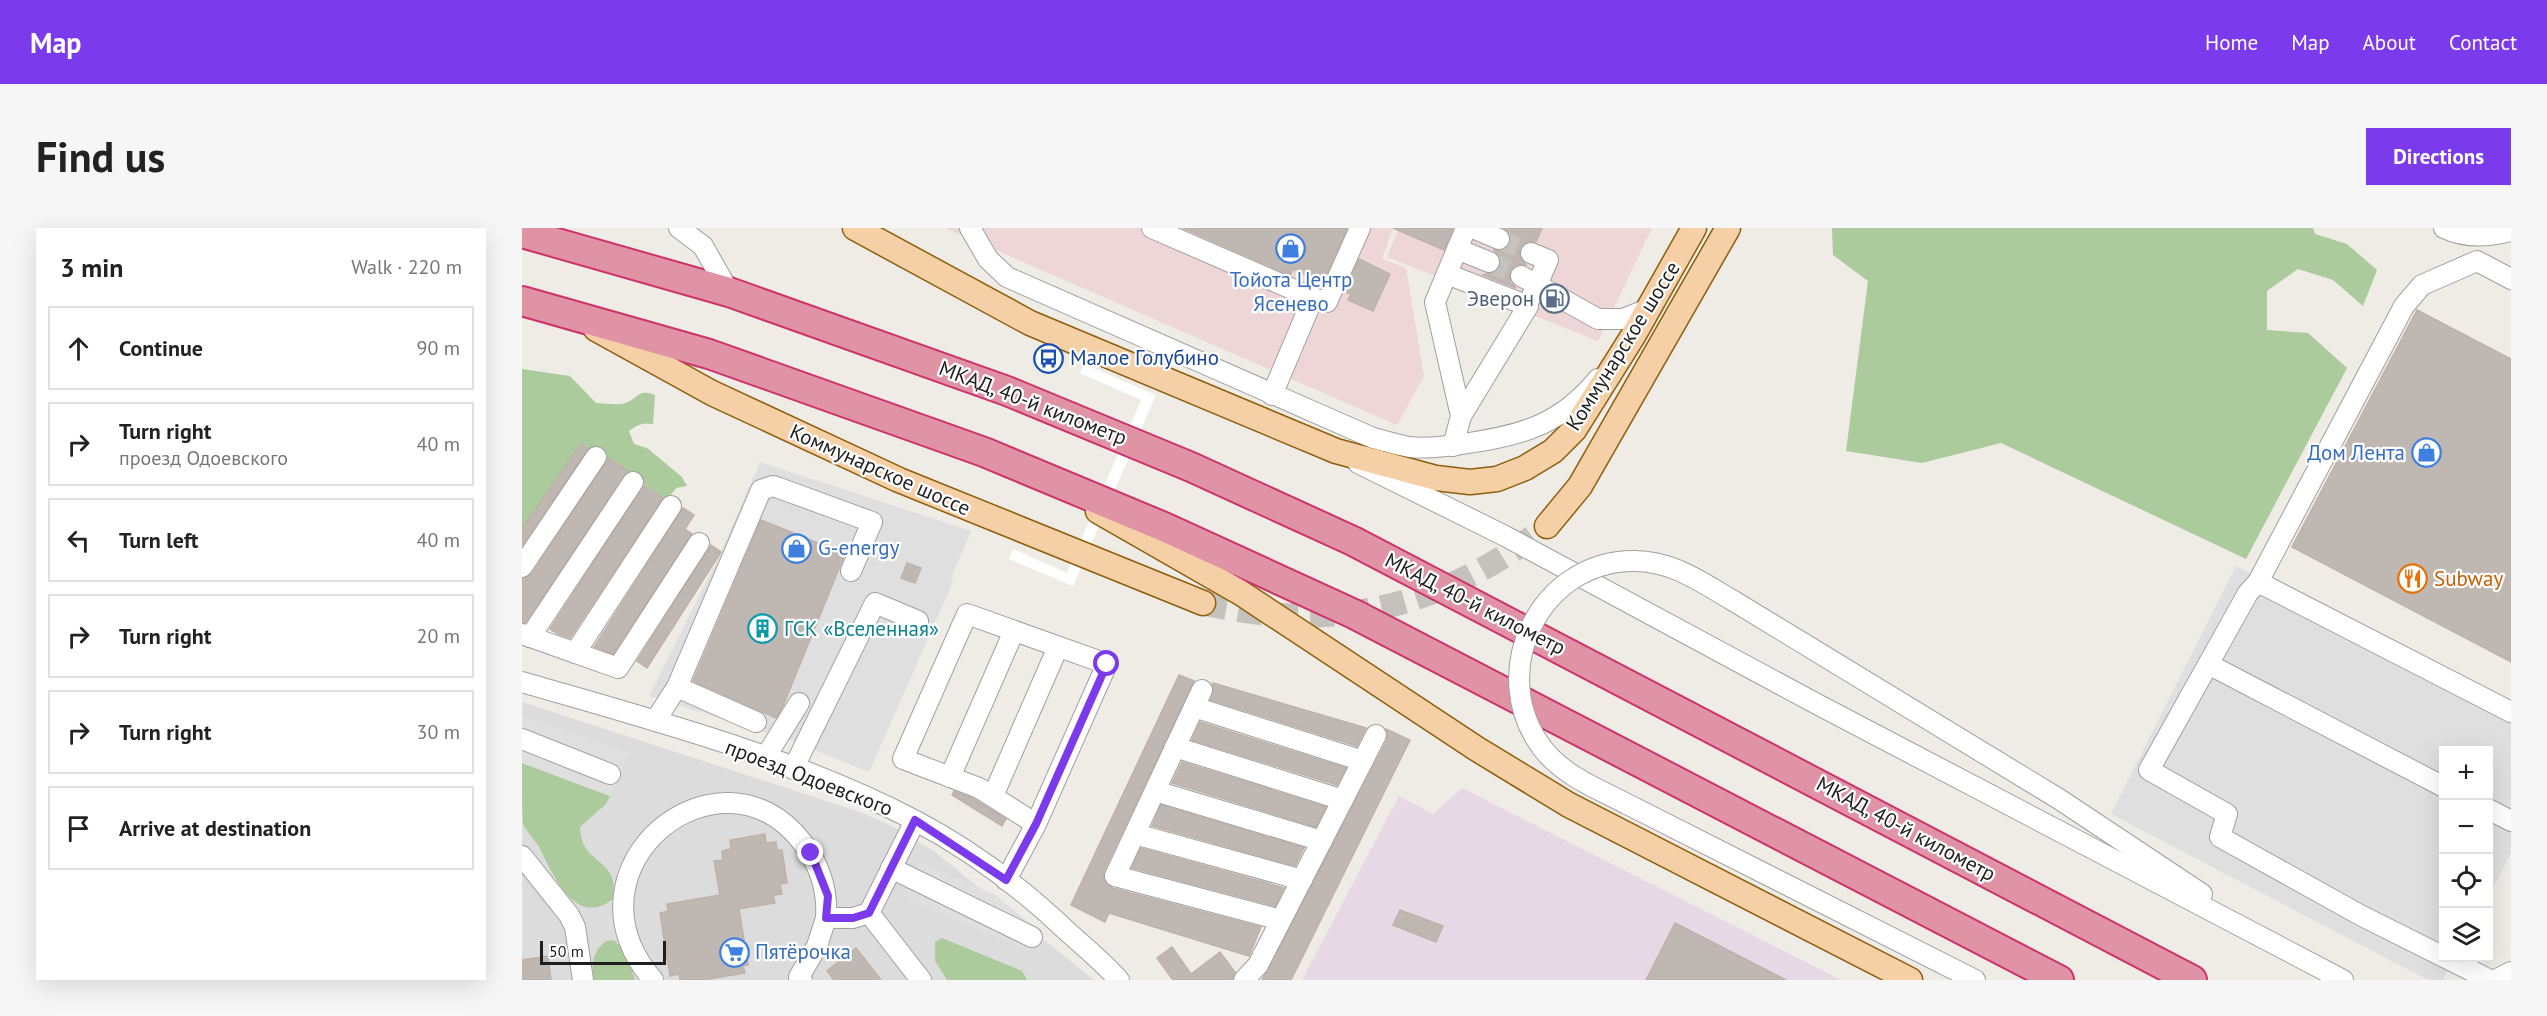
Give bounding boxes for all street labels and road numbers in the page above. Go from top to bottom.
street label: Коммунарское шоссе [1559,256,1686,436]
street label: МКАД, 40-й километр [935,354,1131,451]
street label: Коммунарское шоссе [786,418,975,522]
street label: МКАД, 40-й километр [1380,546,1570,661]
street label: проезд Одоевского [722,733,897,822]
street label: МКАД, 40-й километр [1812,770,2000,887]

